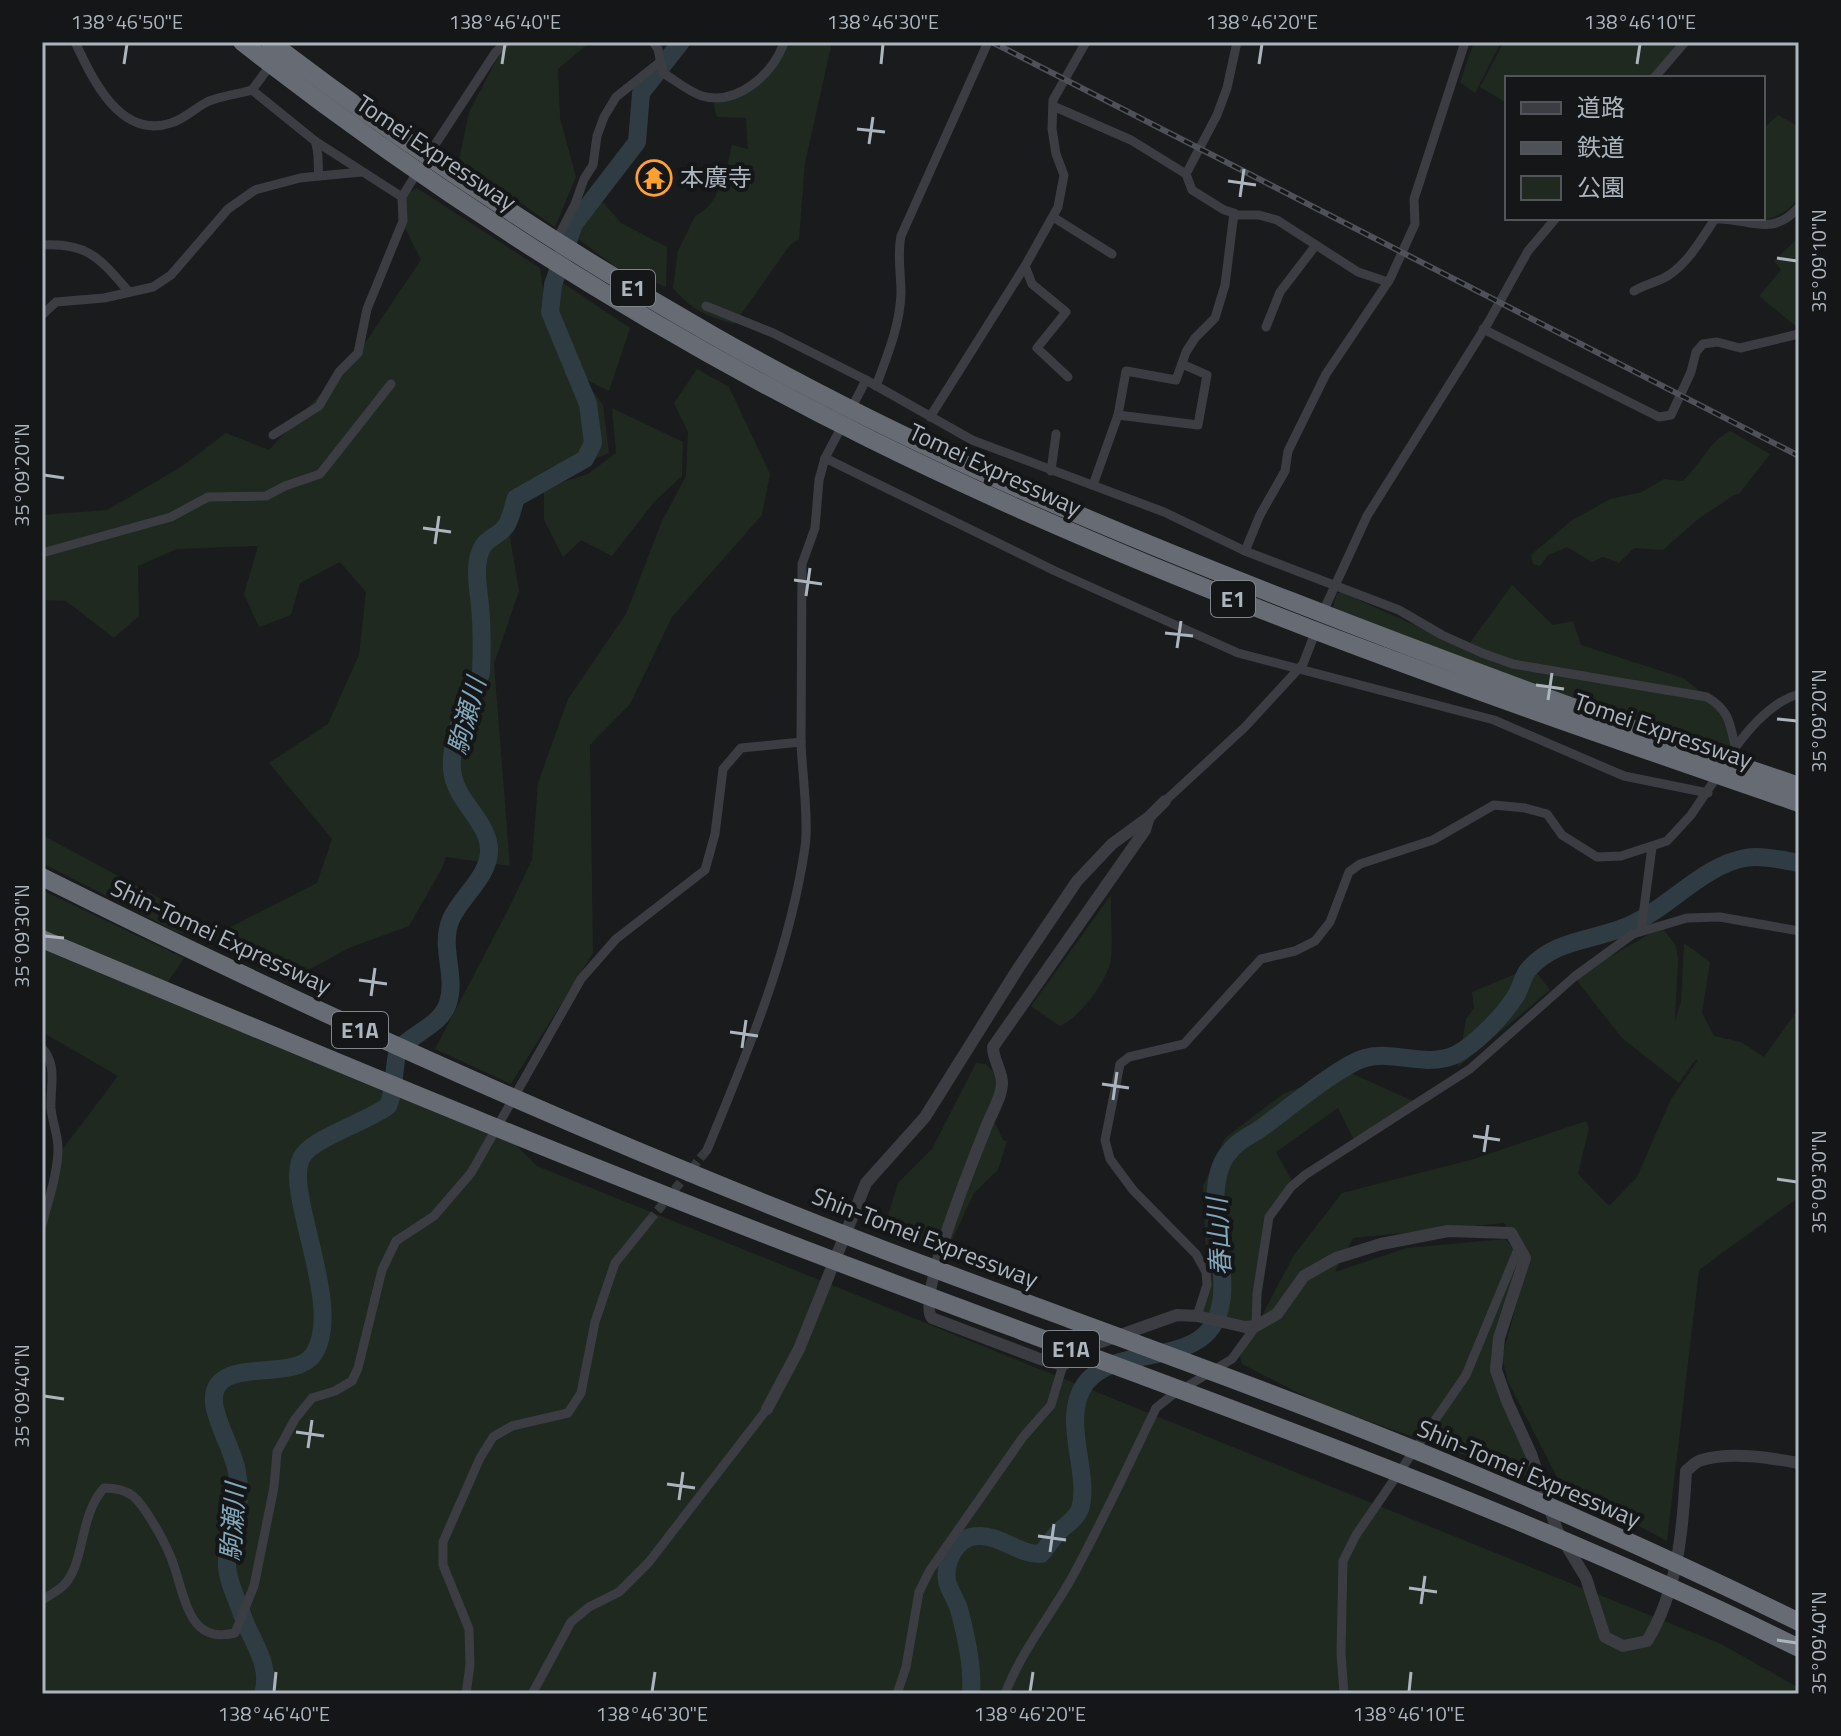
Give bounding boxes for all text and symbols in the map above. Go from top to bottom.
text: 138°46'50"E [71,6,183,37]
text: 138°46'40"E [449,6,561,37]
text: 138°46'30"E [827,6,939,37]
text: 138°46'20"E [1206,6,1318,37]
text: 138°46'10"E [1584,6,1696,37]
legend [1505,76,1765,220]
street label: Tomei Expressway [349,85,524,220]
text: 道路 [1577,89,1625,125]
text: 鉄道 [1577,129,1625,165]
temple icon: 本廣寺 [635,159,673,197]
place label: 本廣寺 [680,159,752,195]
text: 公園 [1577,169,1625,205]
text: 35°09'10"N [1803,209,1834,313]
road number: E1 [611,270,655,306]
street label: Tomei Expressway [903,413,1088,525]
text: 35°09'20"N [6,423,37,527]
road number: E1 [1211,581,1255,617]
text: 35°09'20"N [1803,669,1834,773]
water label: 駒瀬川 [438,670,496,759]
street label: Tomei Expressway [1569,683,1758,778]
street label: Shin-Tomei Expressway [105,869,338,1003]
text: 35°09'30"N [6,884,37,988]
road number: E1A [332,1012,388,1048]
text: 35°09'30"N [1803,1130,1834,1234]
street label: Shin-Tomei Expressway [807,1177,1044,1297]
water label: 春山川 [1197,1194,1240,1277]
road number: E1A [1043,1331,1099,1367]
text: 35°09'40"N [6,1344,37,1448]
street label: Shin-Tomei Expressway [1412,1410,1647,1537]
water label: 駒瀬川 [210,1479,255,1562]
text: 35°09'40"N [1803,1591,1834,1695]
text: 138°46'40"E [218,1698,330,1729]
text: 138°46'30"E [596,1698,708,1729]
text: 138°46'20"E [974,1698,1086,1729]
text: 138°46'10"E [1353,1698,1465,1729]

